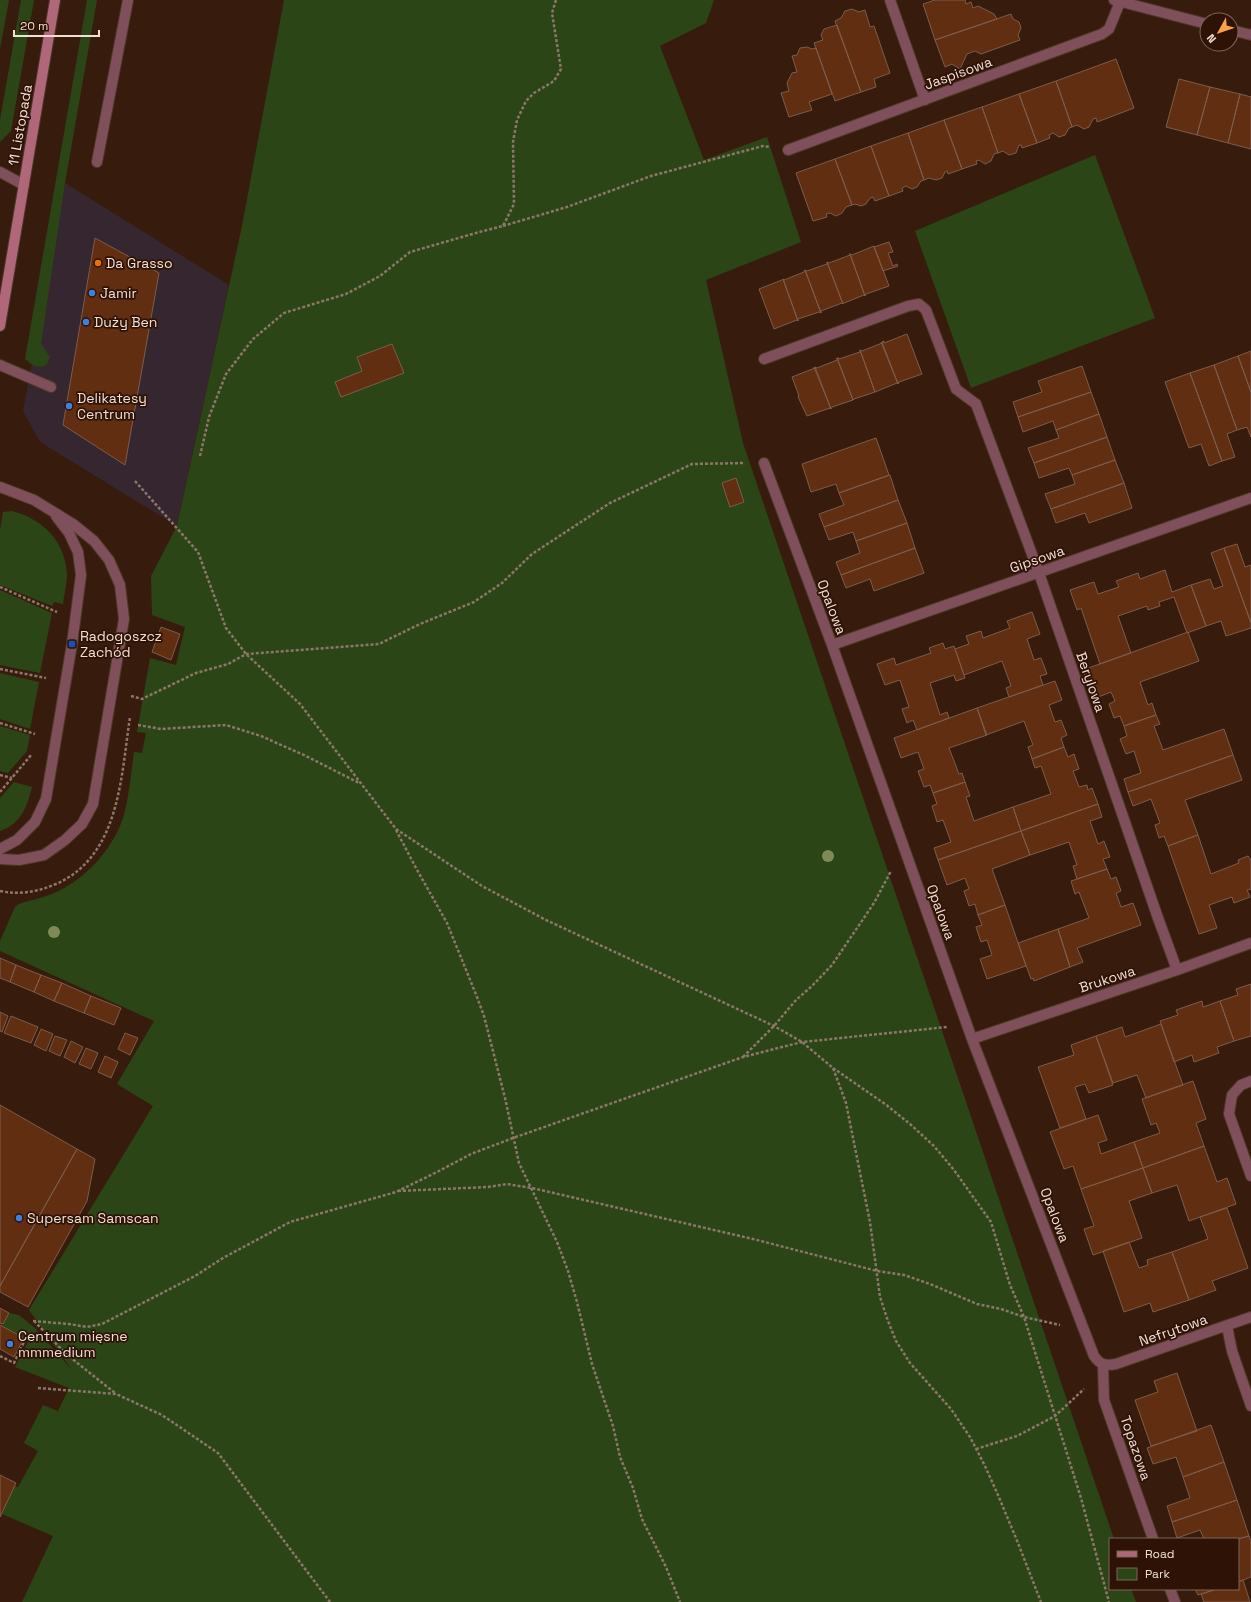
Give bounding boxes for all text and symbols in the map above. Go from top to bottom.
scale bar [14,12,99,38]
north arrow [1199,12,1239,52]
text: 20 m [20,18,48,34]
text: N [1204,31,1219,46]
street label: Jaspisowa [922,52,994,94]
street label: 11 Listopada [4,83,36,167]
place label: Da Grasso [106,254,173,272]
marker: Da Grasso [93,258,103,268]
place label: Jamir [100,284,137,302]
marker: Jamir [87,288,97,298]
place label: Duży Ben [94,313,157,331]
marker: Duży Ben [81,317,91,327]
place label: Delikatesy Centrum [77,389,147,423]
marker: Delikatesy Centrum [64,401,74,411]
street label: Gipsowa [1007,541,1067,577]
street label: Opalowa [813,577,851,637]
place label: Radogoszcz Zachód [80,627,162,661]
marker: Radogoszcz Zachód [67,639,77,649]
street label: Berylowa [1072,650,1110,714]
street label: Opalowa [923,882,959,942]
street label: Brukowa [1077,961,1137,997]
street label: Opalowa [1036,1185,1074,1245]
place label: Supersam Samscan [27,1209,159,1227]
marker: Supersam Samscan [14,1213,24,1223]
street label: Nefrytowa [1136,1310,1210,1350]
place label: Centrum mięsne mmmedium [18,1327,128,1361]
marker: Centrum mięsne mmmedium [5,1339,15,1349]
street label: Topazowa [1117,1413,1155,1483]
legend [1109,1538,1239,1590]
text: Road [1145,1546,1174,1562]
text: Park [1145,1566,1170,1582]

